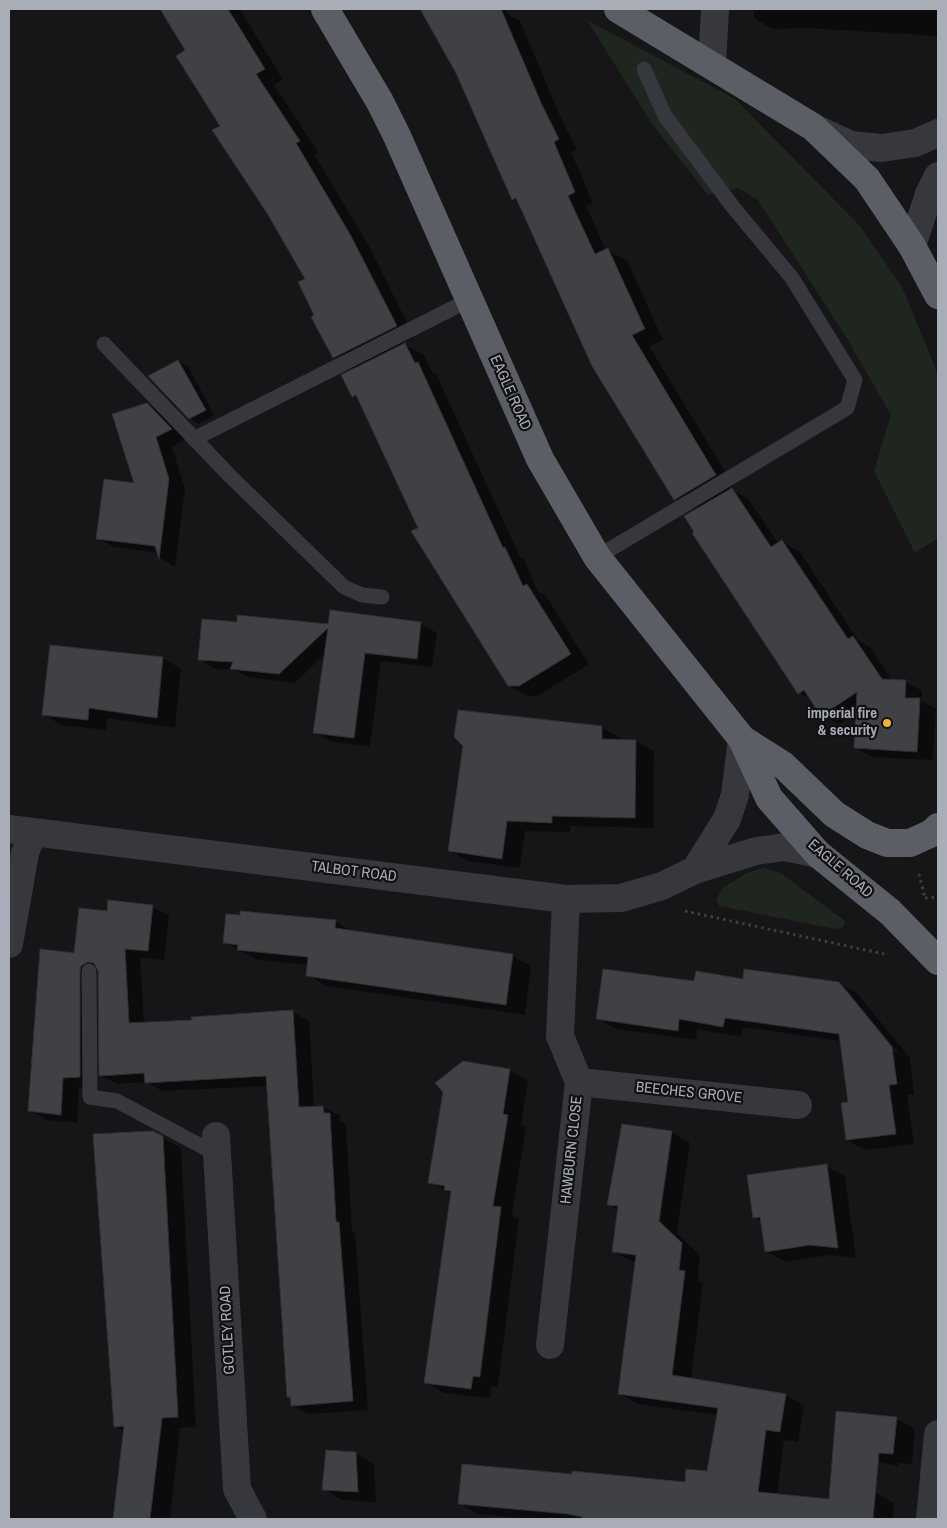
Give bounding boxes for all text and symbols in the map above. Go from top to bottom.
street label: EAGLE ROAD [486,353,534,433]
place label: imperial fire & security [807,705,877,740]
marker: imperial fire & security [881,717,893,729]
street label: EAGLE ROAD [804,836,876,902]
street label: TALBOT ROAD [310,858,398,886]
street label: BEECHES GROVE [635,1078,743,1108]
street label: HAWBURN CLOSE [557,1095,587,1205]
street label: GOTLEY ROAD [217,1285,239,1375]

